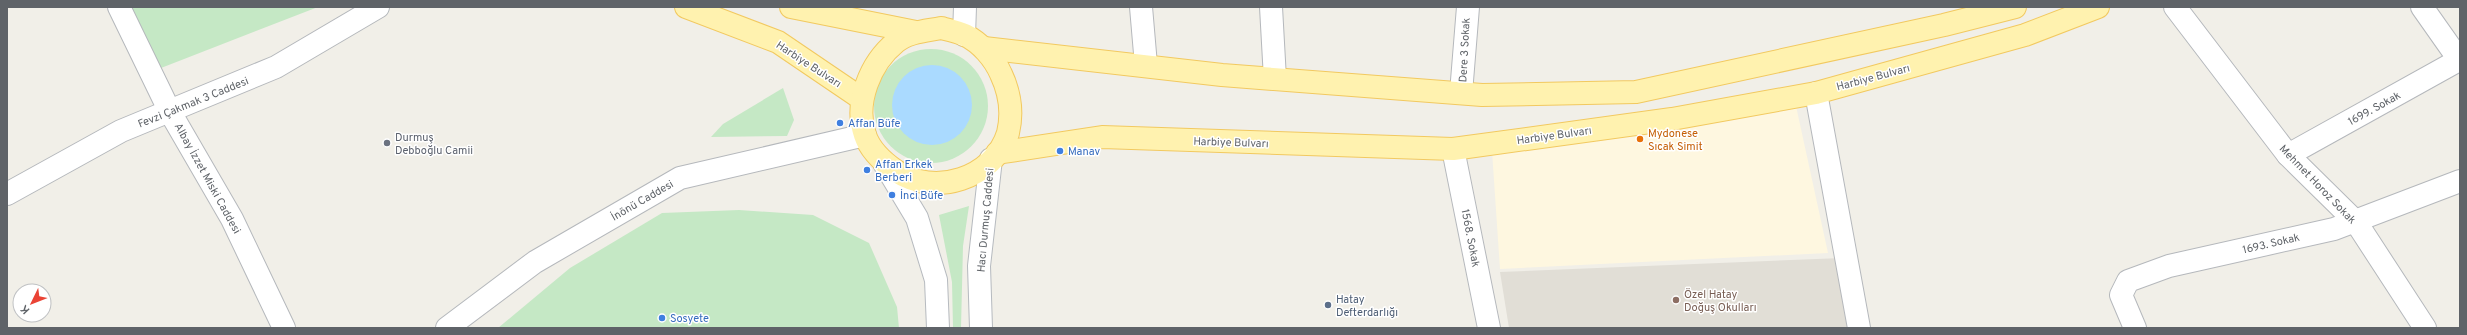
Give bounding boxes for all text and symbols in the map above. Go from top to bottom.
street label: Dere 3 Sokak [1456,17,1474,83]
street label: Harbiye Bulvarı [773,38,844,91]
street label: Harbiye Bulvarı [1835,61,1911,94]
street label: Fevzi Çakmak 3 Caddesi [136,74,251,132]
street label: 1699. Sokak [2346,89,2403,129]
place label: Affan Büfe [848,117,900,131]
marker: Affan Büfe [835,118,845,128]
street label: Albay İzzet Miski Caddesi [171,120,244,236]
street label: Harbiye Bulvarı [1516,124,1592,148]
place label: Mydonese Sıcak Simit [1648,127,1703,154]
place label: Durmuş Debboğlu Camii [395,131,473,158]
marker: Mydonese Sıcak Simit [1635,134,1645,144]
street label: Harbiye Bulvarı [1193,135,1269,151]
marker: Durmuş Debboğlu Camii [382,138,392,148]
street label: Mehmet Horoz Sokak [2276,142,2359,227]
place label: Manav [1068,145,1100,159]
marker: Manav [1055,146,1065,156]
place label: Affan Erkek Berberi [875,158,933,185]
marker: Affan Erkek Berberi [862,165,872,175]
street label: Hacı Durmuş Caddesi [974,167,998,273]
street label: İnönü Caddesi [608,176,676,224]
place label: İnci Büfe [900,188,943,203]
marker: İnci Büfe [887,190,897,200]
street label: 1568. Sokak [1458,208,1483,269]
street label: 1693. Sokak [2241,231,2301,257]
north arrow [12,283,52,323]
place label: Özel Hatay Doğuş Okulları [1684,287,1756,315]
place label: Hatay Defterdarlığı [1336,293,1398,320]
marker: Özel Hatay Doğuş Okulları [1671,295,1681,305]
marker: Hatay Defterdarlığı [1323,300,1333,310]
text: K [18,301,33,317]
place label: Sosyete [670,312,709,326]
marker: Sosyete [657,313,667,323]

